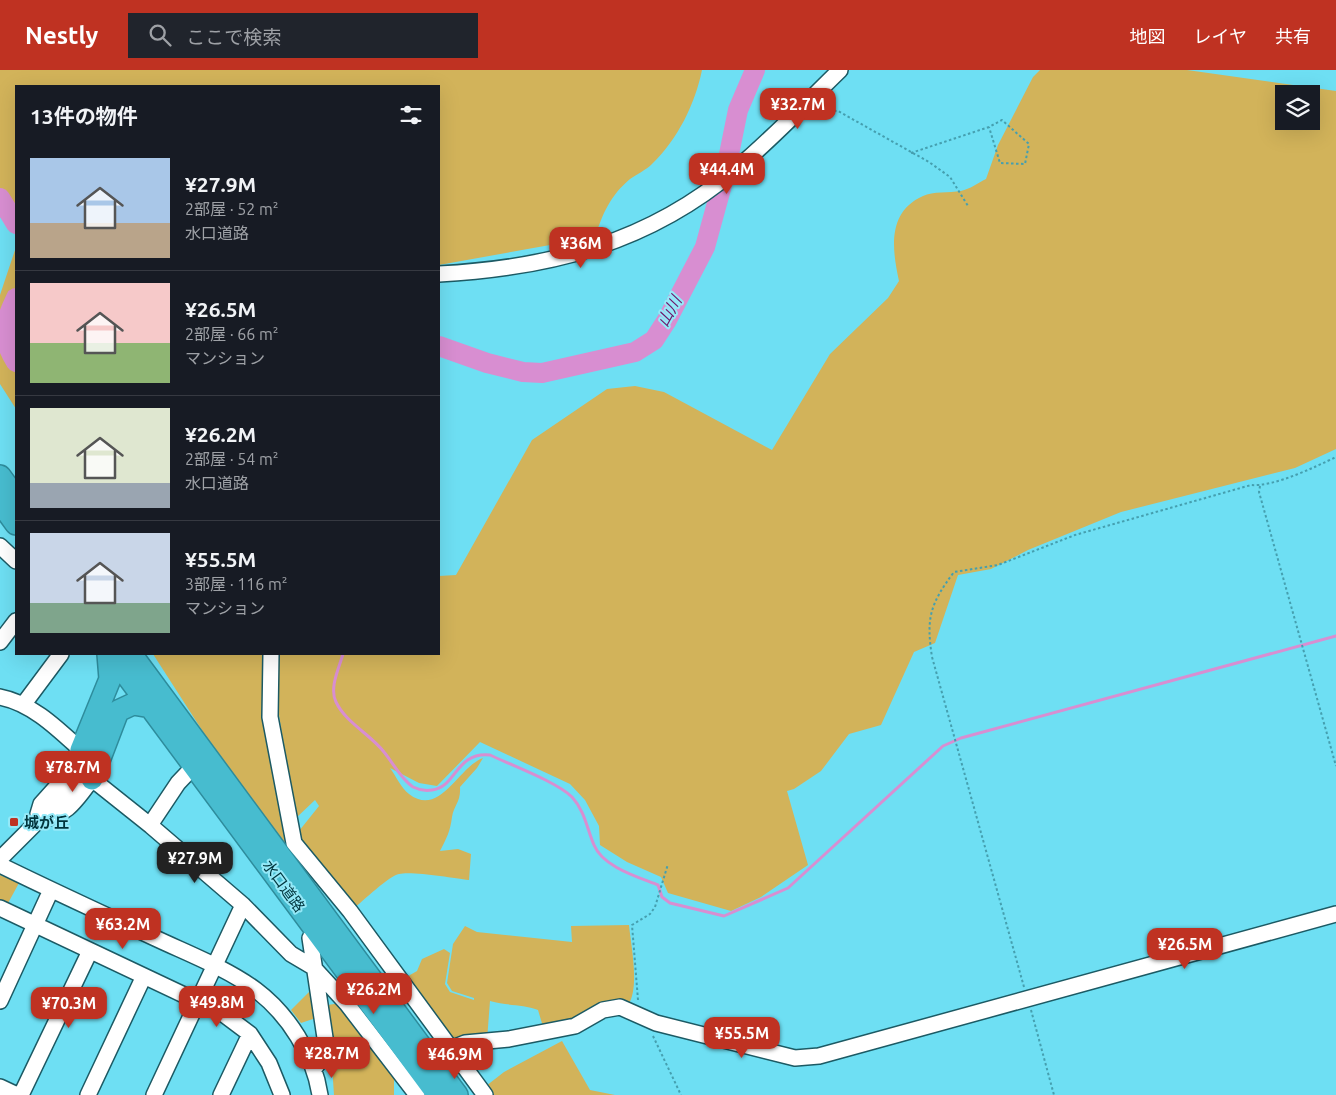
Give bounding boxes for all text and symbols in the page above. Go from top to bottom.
search box [128,13,478,58]
icon: search [146,21,174,49]
text: Nestly [25,22,98,49]
text: ここで検索 [186,26,281,48]
text: 地図 [1130,26,1166,46]
text: レイヤ [1194,26,1247,46]
text: 共有 [1275,26,1311,46]
map controls [1275,85,1320,130]
button: layers [1275,85,1320,130]
pin: ¥32.7M [757,88,839,130]
text: ¥32.7M [771,95,825,113]
icon: filters [397,101,425,129]
text: 13件の物件 [30,104,138,128]
pin: ¥44.4M [686,152,768,195]
text: ¥44.4M [700,160,754,178]
text: ¥27.9M [185,172,256,196]
icon: home [70,178,130,238]
text: 2部屋 · 52 m² [185,200,279,218]
text: 水口道路 [185,224,249,242]
pin: ¥36M [551,226,611,269]
text: ¥36M [560,234,602,252]
water label: 山川 [653,291,686,329]
text: ¥26.5M [185,297,256,321]
icon: home [70,303,130,363]
text: 2部屋 · 66 m² [185,325,279,343]
text: マンション [185,349,265,367]
text: ¥26.2M [185,422,256,446]
icon: home [70,428,130,488]
text: 2部屋 · 54 m² [185,450,279,468]
text: 水口道路 [185,474,249,492]
text: ¥55.5M [185,547,256,571]
icon: home [70,553,130,613]
text: 3部屋 · 116 m² [185,575,288,593]
text: マンション [185,599,265,617]
pin: ¥78.7M [32,750,114,793]
text: ¥78.7M [46,758,100,776]
place label: 城が丘 [24,814,69,831]
marker: 城が丘 [8,816,20,828]
pin: ¥27.9M [154,842,236,884]
text: ¥27.9M [168,849,222,867]
street label: 水口道路 [259,857,309,915]
pin: ¥63.2M [82,908,164,950]
text: ¥63.2M [96,915,150,933]
pin: ¥26.5M [1144,928,1226,970]
text: ¥26.5M [1158,935,1212,953]
pin: ¥26.2M [333,972,415,1015]
text: ¥26.2M [347,980,401,998]
pin: ¥70.3M [28,986,110,1029]
pin: ¥49.8M [176,986,258,1028]
text: ¥49.8M [190,993,244,1011]
text: ¥70.3M [42,994,96,1012]
pin: ¥55.5M [701,1016,783,1059]
text: ¥55.5M [715,1024,769,1042]
pin: ¥28.7M [291,1036,373,1079]
pin: ¥46.9M [414,1038,496,1080]
text: ¥28.7M [305,1044,359,1062]
text: ¥46.9M [428,1045,482,1063]

